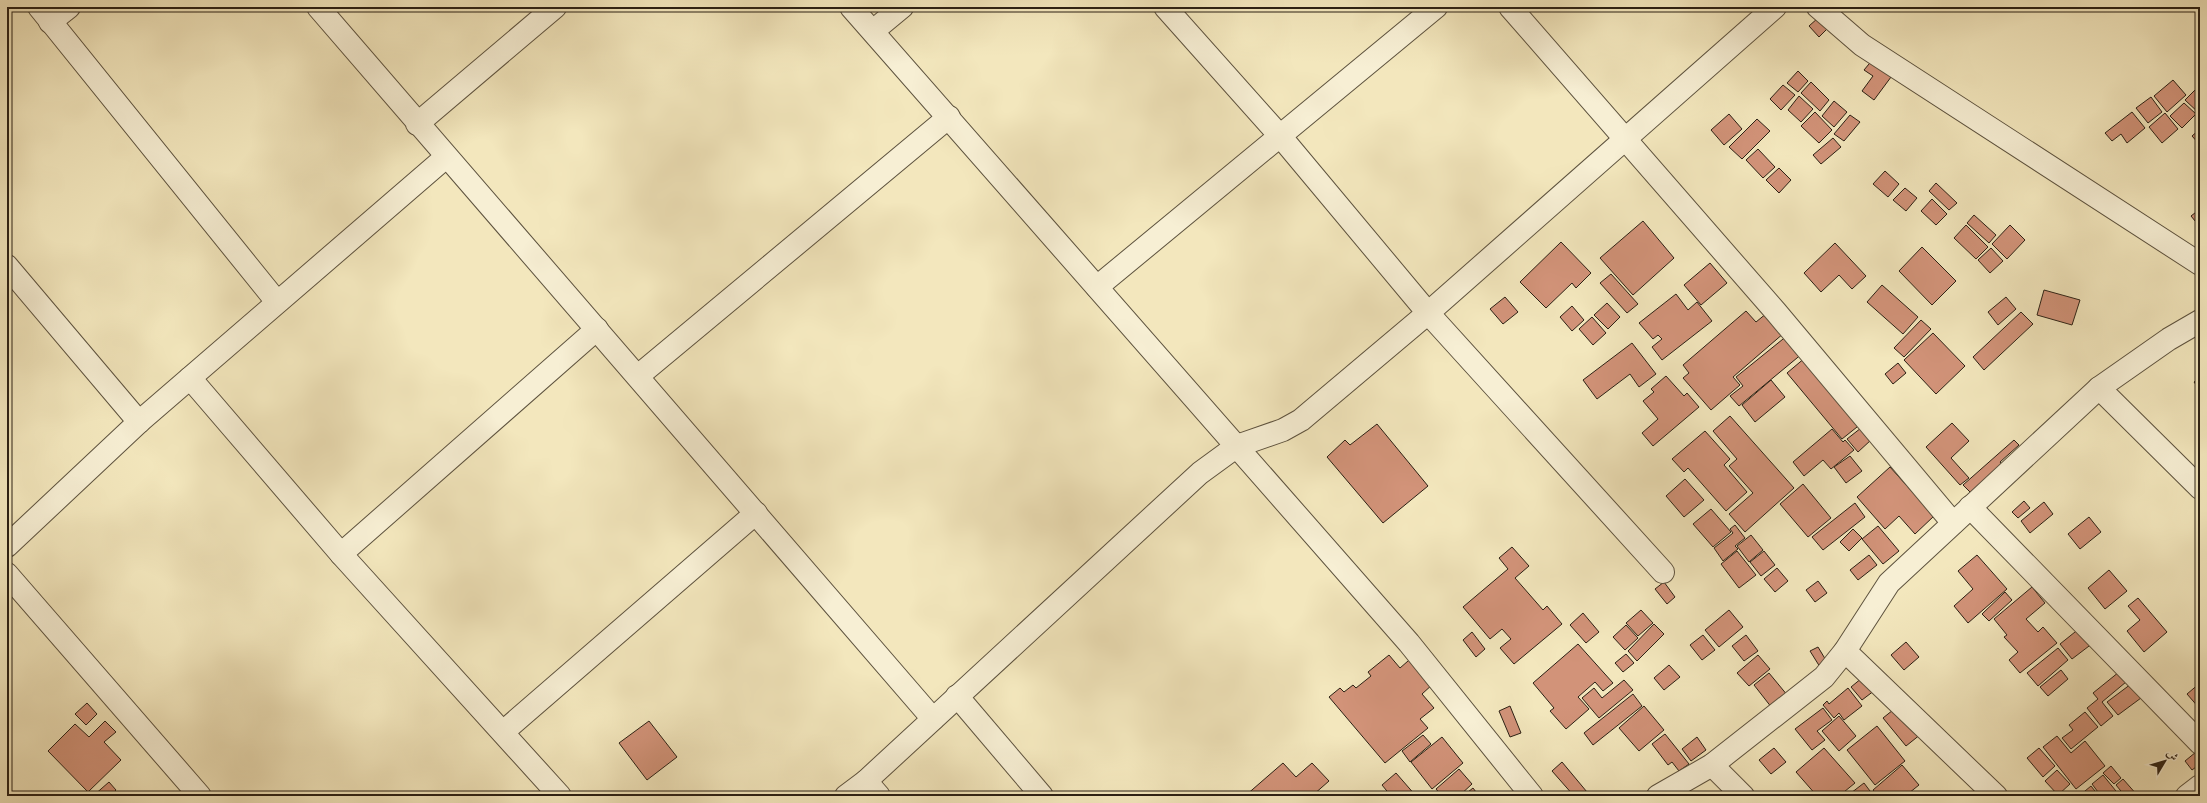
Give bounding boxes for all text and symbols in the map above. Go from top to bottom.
north arrow [2145,741,2185,781]
text: ش [2163,746,2183,764]

